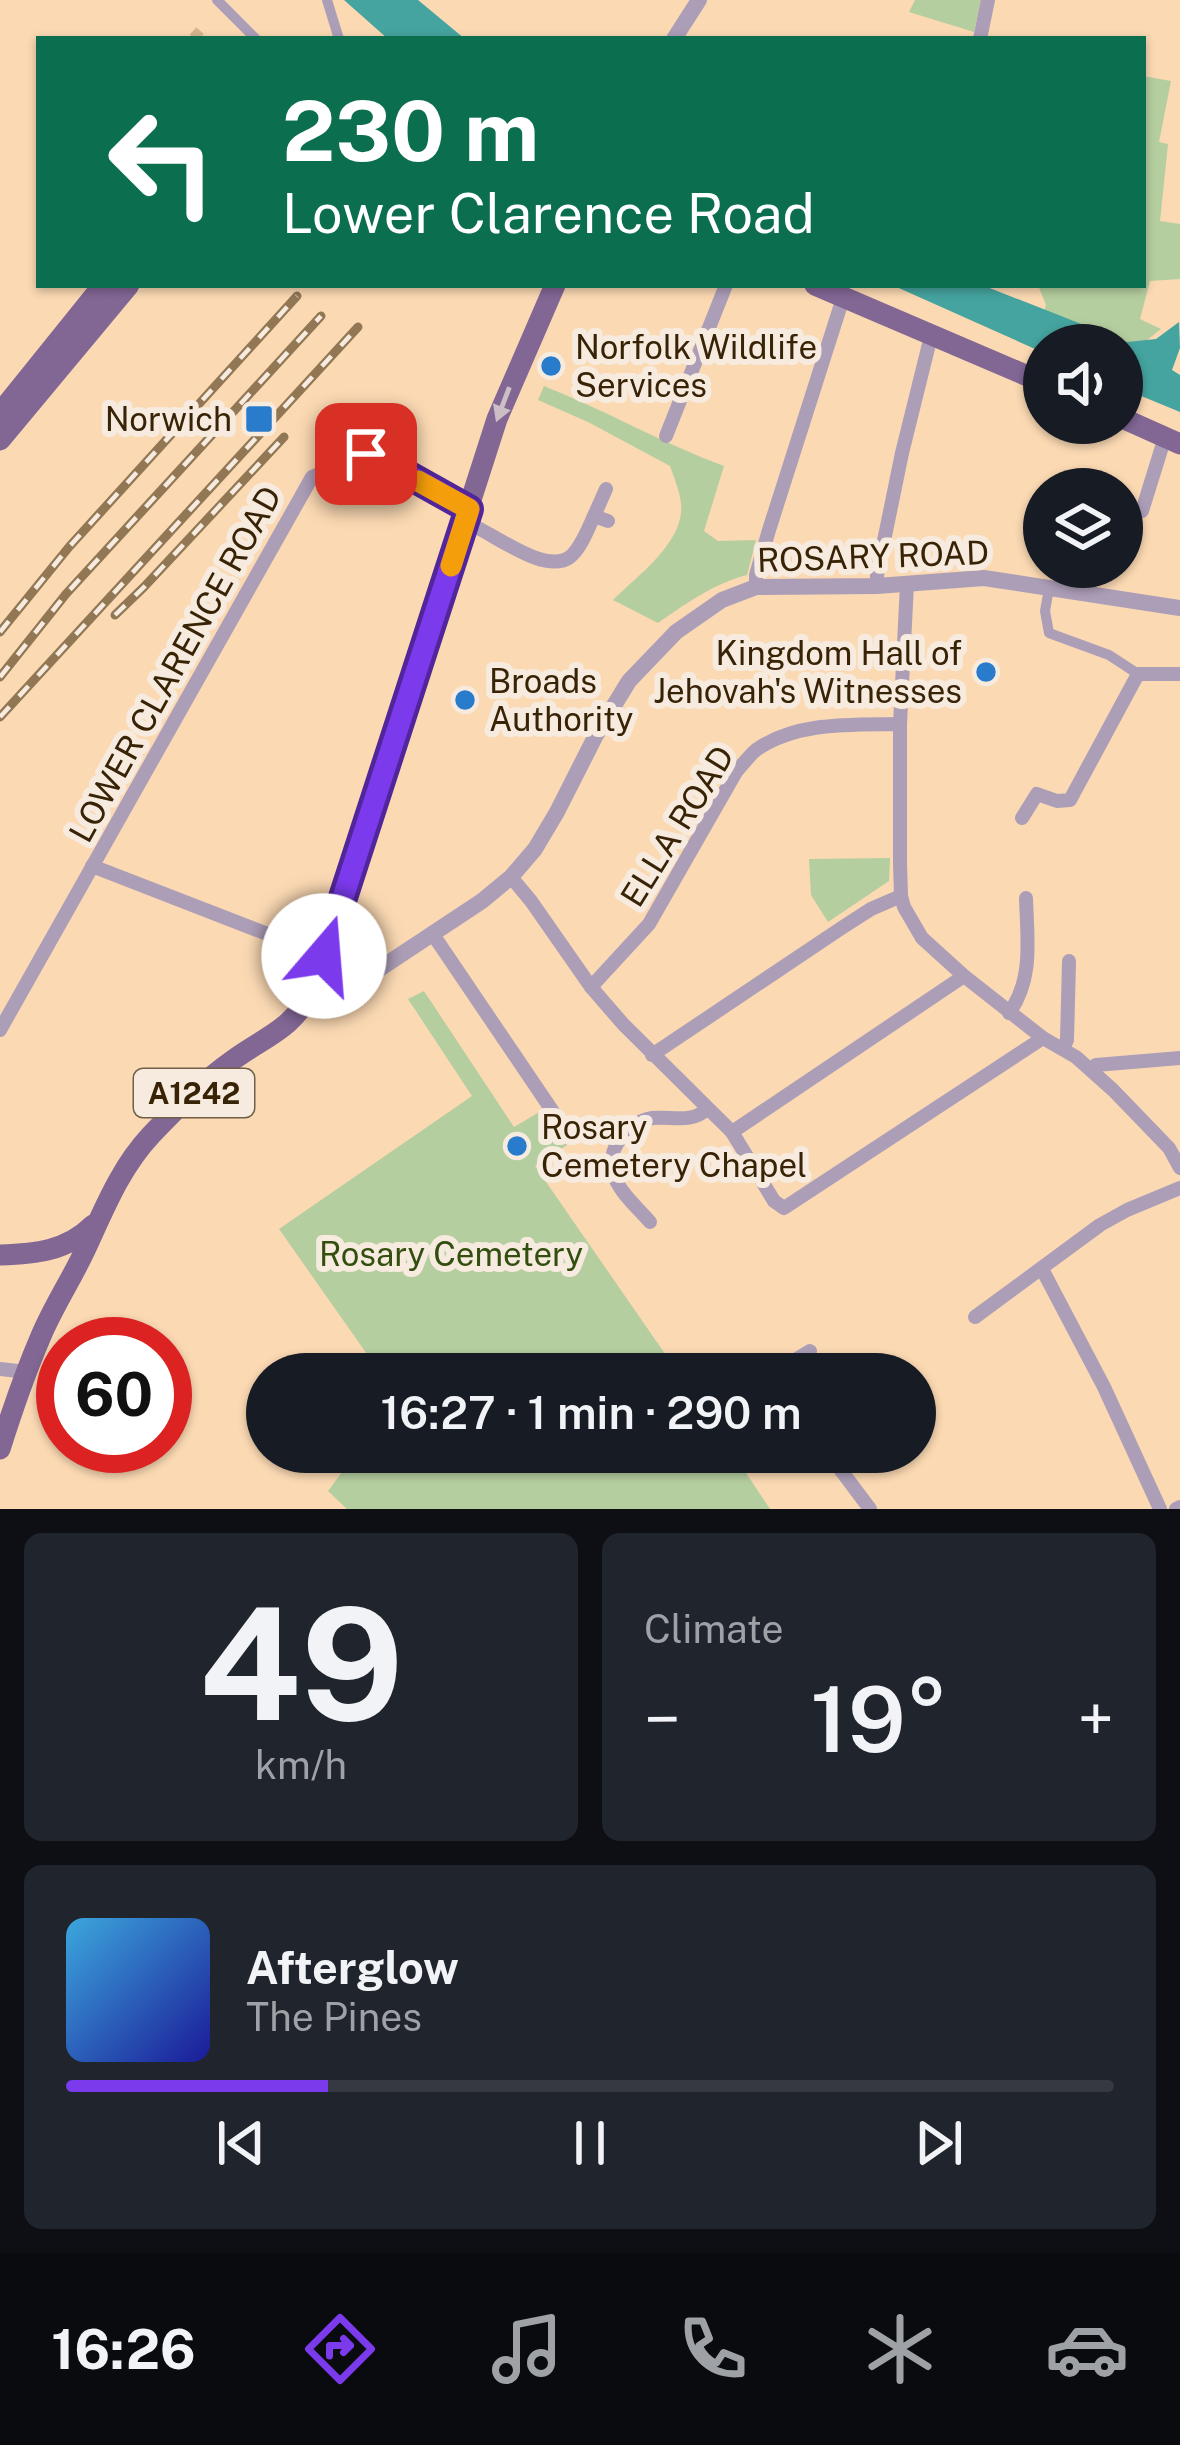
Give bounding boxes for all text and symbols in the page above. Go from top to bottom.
text: 230 m [282,81,539,180]
icon: left [84,84,240,240]
text: Lower Clarence Road [282,182,815,245]
map controls [1023,324,1143,588]
button: sound [1023,324,1143,444]
place label: Norfolk Wildlife Services [575,328,817,404]
marker: Norfolk Wildlife Services [538,353,564,379]
one-way arrow [493,387,512,423]
place label: Norwich [105,400,232,438]
marker: Norwich [243,403,275,435]
pin [315,403,417,505]
icon: arrive [333,421,399,487]
button: layers [1023,468,1143,588]
street label: LOWER CLARENCE ROAD [61,480,289,848]
street label: ROSARY ROAD [756,533,990,579]
place label: Kingdom Hall of Jehovah's Witnesses [653,634,962,710]
marker: Kingdom Hall of Jehovah's Witnesses [973,659,999,685]
place label: Broads Authority [489,662,633,738]
marker: Broads Authority [452,687,478,713]
street label: ELLA ROAD [613,739,741,913]
position arrow [261,893,387,1019]
road number: A1242 [134,1069,254,1117]
place label: Rosary Cemetery Chapel [541,1108,807,1184]
marker: Rosary Cemetery Chapel [504,1133,530,1159]
park label: Rosary Cemetery [319,1235,583,1273]
speed limit sign: 60 [36,1317,192,1473]
text: 16:27 · 1 min · 290 m [380,1386,802,1439]
text: 49 [198,1572,404,1755]
text: Climate [644,1606,784,1652]
text: 19° [810,1666,948,1772]
text: − [644,1680,681,1758]
text: + [1077,1680,1114,1758]
text: km/h [255,1742,347,1788]
text: Afterglow [246,1941,459,1994]
text: The Pines [246,1994,422,2040]
icon: previous [208,2110,274,2176]
icon: pause [557,2110,623,2176]
icon: next [906,2110,972,2176]
icon: directions [298,2307,382,2391]
icon: music [485,2307,569,2391]
icon: phone [671,2307,755,2391]
icon: climate [858,2307,942,2391]
icon: car [1045,2307,1129,2391]
text: 16:26 [51,2318,196,2381]

